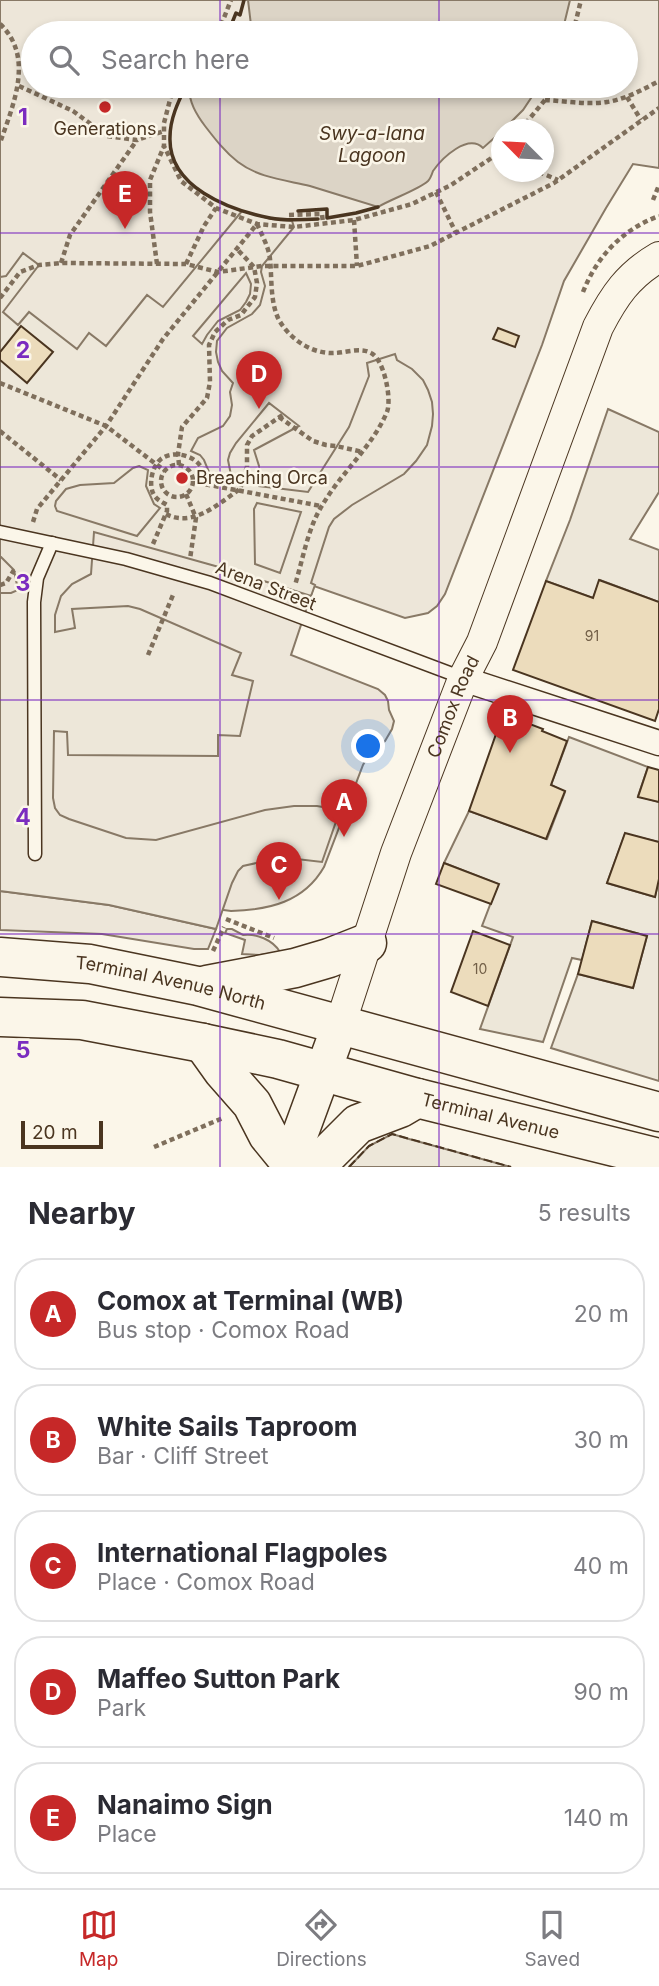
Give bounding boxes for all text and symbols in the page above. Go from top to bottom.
search box [21,21,638,98]
icon: search [45,41,83,79]
text: Search here [101,44,250,75]
marker: Generations [97,99,113,115]
text: 1 [18,103,28,131]
place label: Generations [53,118,157,139]
north arrow [491,119,554,182]
water label: Swy-a-lana Lagoon [319,122,425,167]
pin: E [102,171,148,229]
text: 2 [16,336,30,364]
pin: D [236,351,282,409]
place label: Breaching Orca [196,467,328,488]
marker: Breaching Orca [174,470,190,486]
street label: Arena Street [213,557,320,614]
text: 3 [16,569,30,597]
house number: 91 [585,627,599,644]
street label: Comox Road [423,652,483,761]
pin: B [487,695,533,753]
your location [351,729,385,763]
pin: A [321,779,367,837]
text: 4 [15,803,31,831]
pin: C [256,842,302,900]
street label: Terminal Avenue North [75,952,268,1014]
house number: 10 [473,960,487,977]
text: 5 [16,1036,30,1064]
street label: Terminal Avenue [419,1089,562,1143]
scale bar [21,1118,103,1150]
text: 20 m [32,1121,78,1144]
text: Nearby [28,1195,136,1231]
text: 5 results [538,1199,631,1227]
text: Comox at Terminal (WB) [97,1285,404,1316]
text: A [44,1300,62,1328]
text: 20 m [574,1300,629,1328]
text: Bus stop · Comox Road [97,1316,350,1344]
text: White Sails Taproom [97,1411,358,1442]
text: B [45,1426,61,1454]
text: 30 m [574,1426,629,1454]
text: Bar · Cliff Street [97,1442,269,1470]
text: International Flagpoles [97,1537,388,1568]
text: C [44,1552,62,1580]
text: 40 m [573,1552,629,1580]
text: Place · Comox Road [97,1568,315,1596]
text: Maffeo Sutton Park [97,1663,340,1694]
text: D [45,1678,61,1706]
text: 90 m [574,1678,629,1706]
text: Park [97,1694,146,1722]
text: Nanaimo Sign [97,1789,273,1820]
text: E [46,1804,60,1832]
text: 140 m [564,1804,629,1832]
text: Place [97,1820,157,1848]
tab: Map [79,1906,118,1971]
tab: Directions [276,1906,367,1971]
tab: Saved [524,1906,580,1971]

